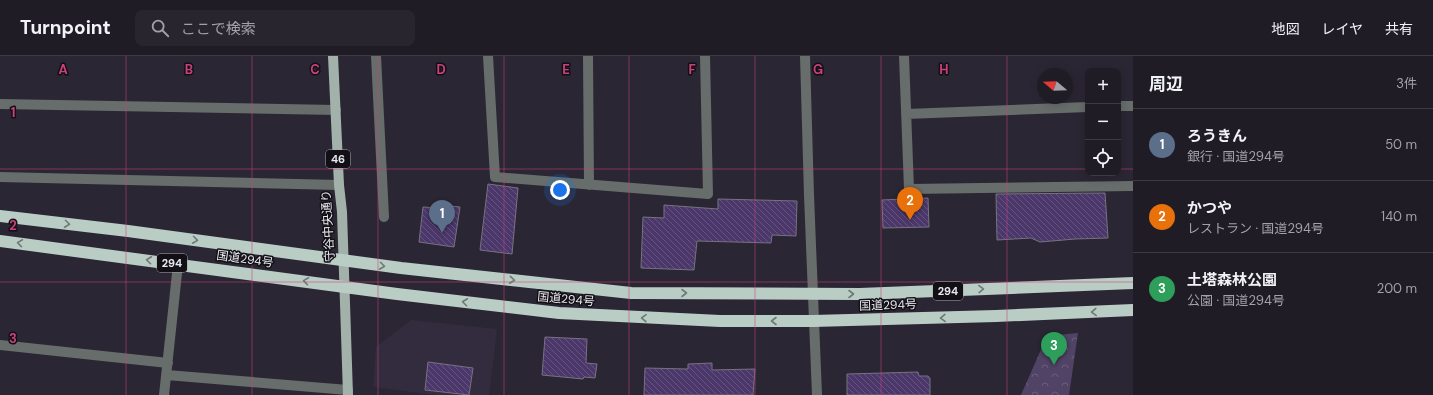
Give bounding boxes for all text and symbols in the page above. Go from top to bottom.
search box [135,10,415,46]
text: Turnpoint [20,15,111,40]
icon: search [149,17,171,39]
text: ここで検索 [181,19,256,39]
text: 地図 [1271,20,1299,38]
text: レイヤ [1321,20,1363,38]
text: 共有 [1385,20,1413,38]
text: A [58,61,68,78]
text: B [185,61,193,78]
text: C [310,61,320,78]
text: D [436,61,446,78]
text: E [562,61,570,78]
text: F [688,61,696,78]
text: G [813,61,823,78]
text: H [939,61,949,78]
north arrow [1037,68,1073,104]
map controls [1085,68,1121,176]
button: + [1085,68,1121,104]
text: 周辺 [1149,73,1183,95]
text: 3件 [1396,75,1417,92]
text: 1 [11,104,15,121]
button: − [1085,104,1121,140]
text: ろうきん [1187,126,1247,146]
text: 1 [1160,136,1164,153]
text: 50 m [1385,136,1417,153]
button: locate [1085,140,1121,176]
text: 銀行 · 国道294号 [1187,148,1285,165]
road number: 46 [326,150,350,168]
your location [550,180,570,200]
pin: 2 [897,187,923,220]
street label: 守谷中央通り [318,190,338,262]
text: かつや [1187,198,1232,218]
pin: 1 [429,200,455,233]
text: 2 [1158,208,1166,225]
text: 140 m [1381,208,1417,225]
text: 2 [9,217,17,234]
one-way arrow [63,219,70,228]
text: レストラン · 国道294号 [1187,220,1324,237]
one-way arrow [192,235,198,244]
one-way arrow [17,239,24,248]
street label: 国道294号 [215,247,275,271]
road number: 294 [157,254,187,272]
one-way arrow [146,256,152,265]
one-way arrow [379,261,385,270]
text: 土塔森林公園 [1187,270,1277,290]
one-way arrow [509,275,515,284]
one-way arrow [303,277,309,286]
text: 3 [1158,280,1166,297]
text: 200 m [1377,280,1417,297]
road number: 294 [933,282,963,300]
one-way arrow [978,285,984,294]
street label: 国道294号 [537,289,595,309]
one-way arrow [681,289,687,297]
one-way arrow [848,290,854,298]
text: 公園 · 国道294号 [1187,292,1285,309]
street label: 国道294号 [859,296,917,314]
one-way arrow [462,298,468,307]
one-way arrow [1091,308,1097,316]
one-way arrow [940,313,946,322]
one-way arrow [641,314,647,323]
one-way arrow [771,317,777,325]
text: 3 [9,330,17,347]
pin: 3 [1041,332,1067,365]

